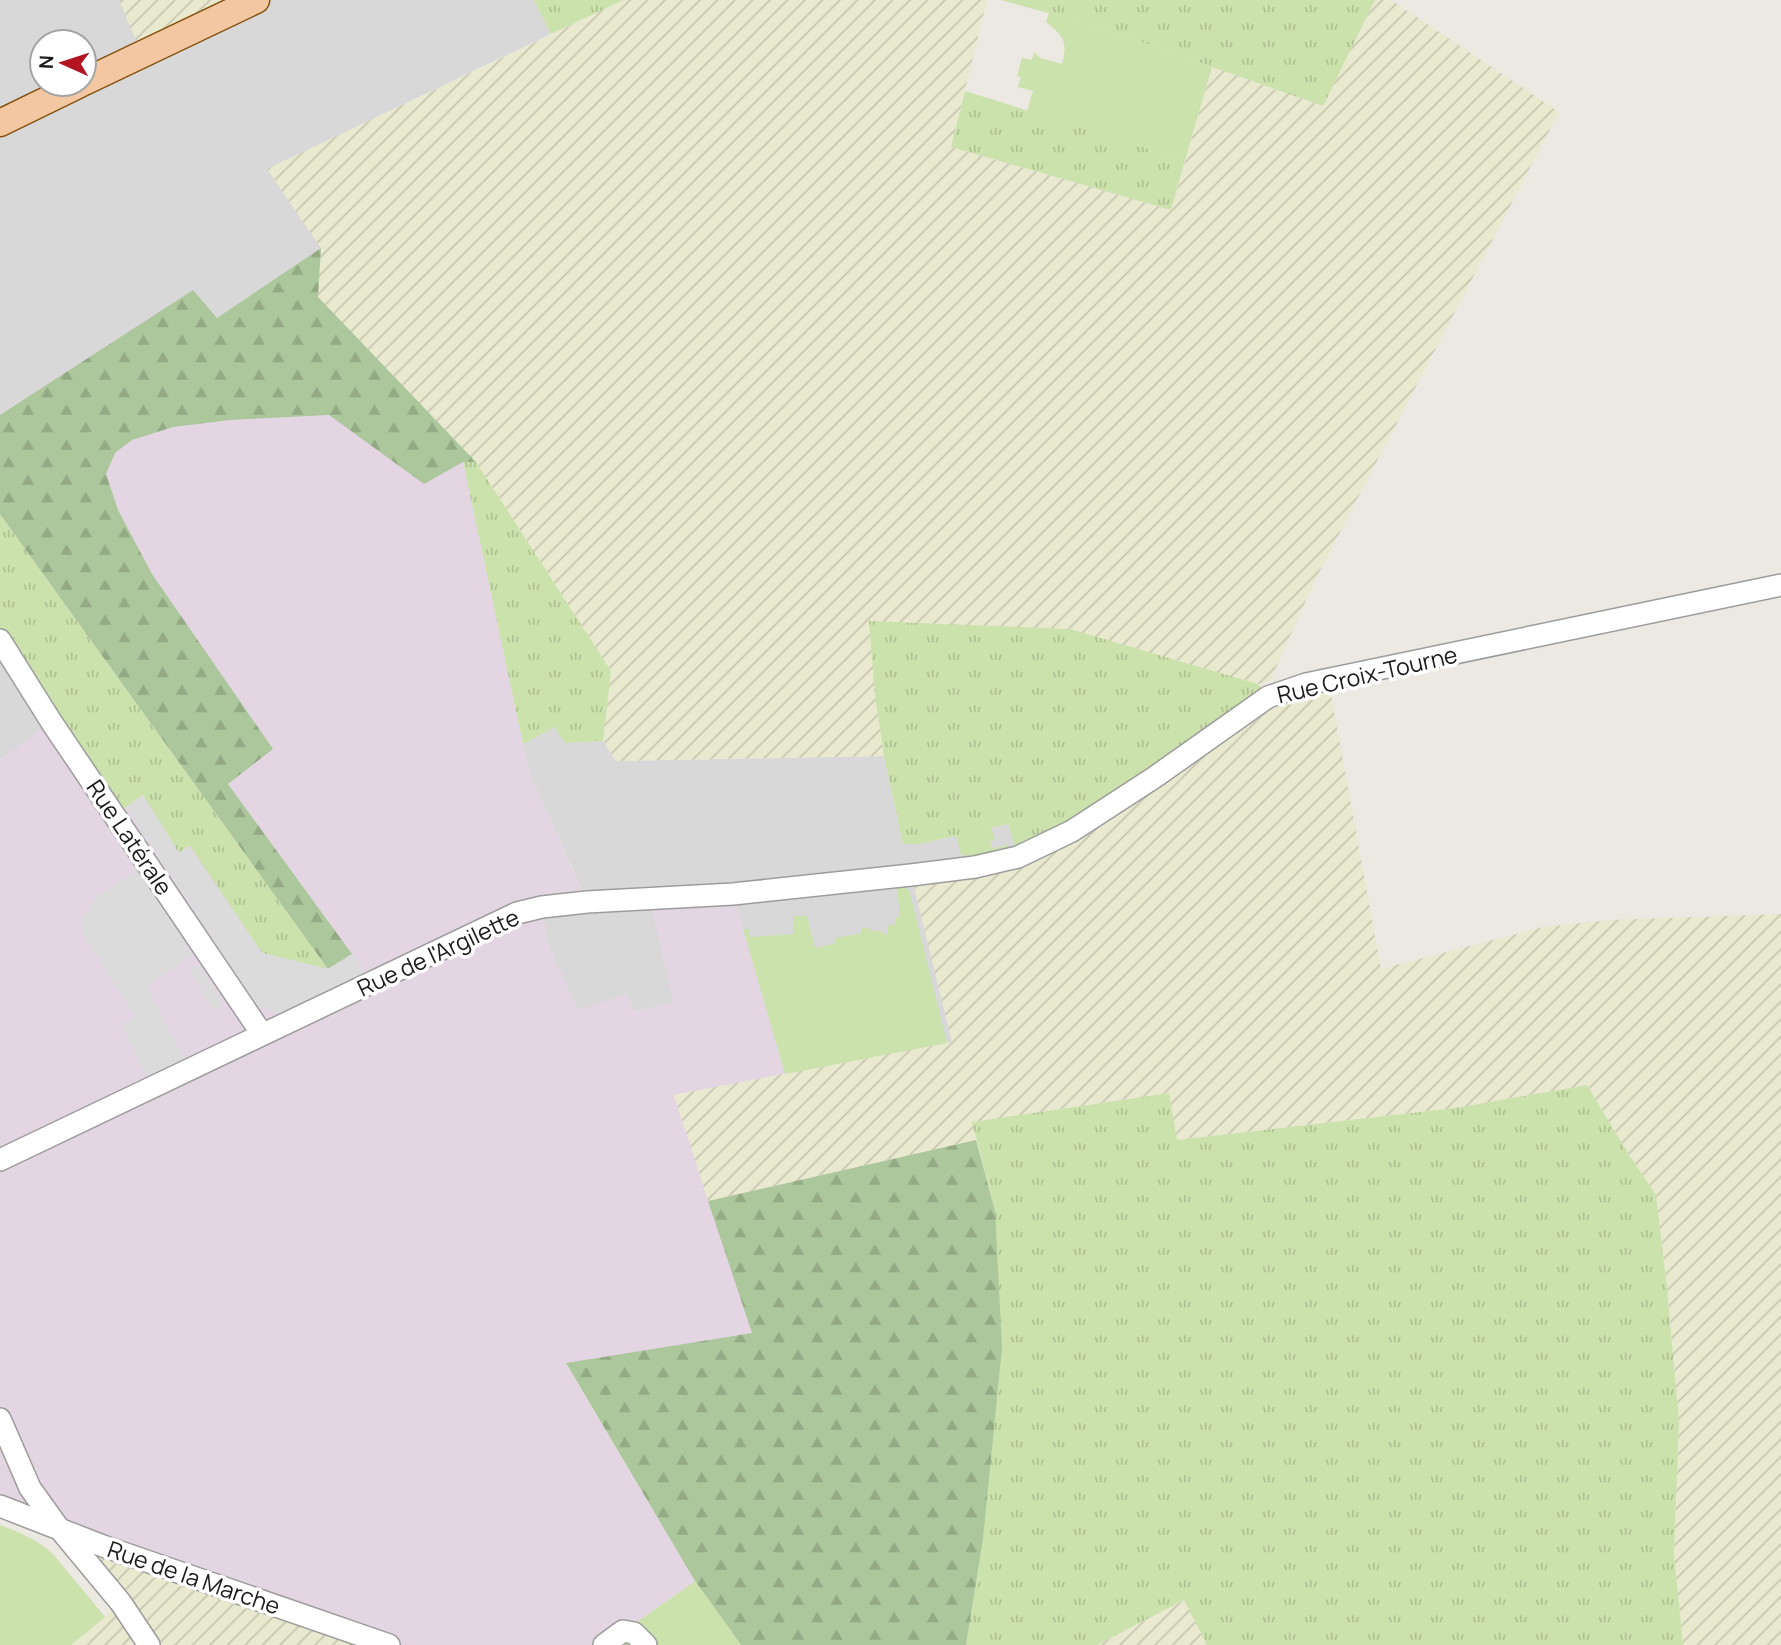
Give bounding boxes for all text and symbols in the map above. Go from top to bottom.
north arrow [28,28,98,98]
text: N [33,55,59,70]
street label: Rue Croix-Tourne [1274,638,1460,710]
street label: Rue Latérale [80,773,180,901]
street label: Rue de l'Argilette [352,900,524,1004]
street label: Rue de la Marche [103,1532,285,1622]

